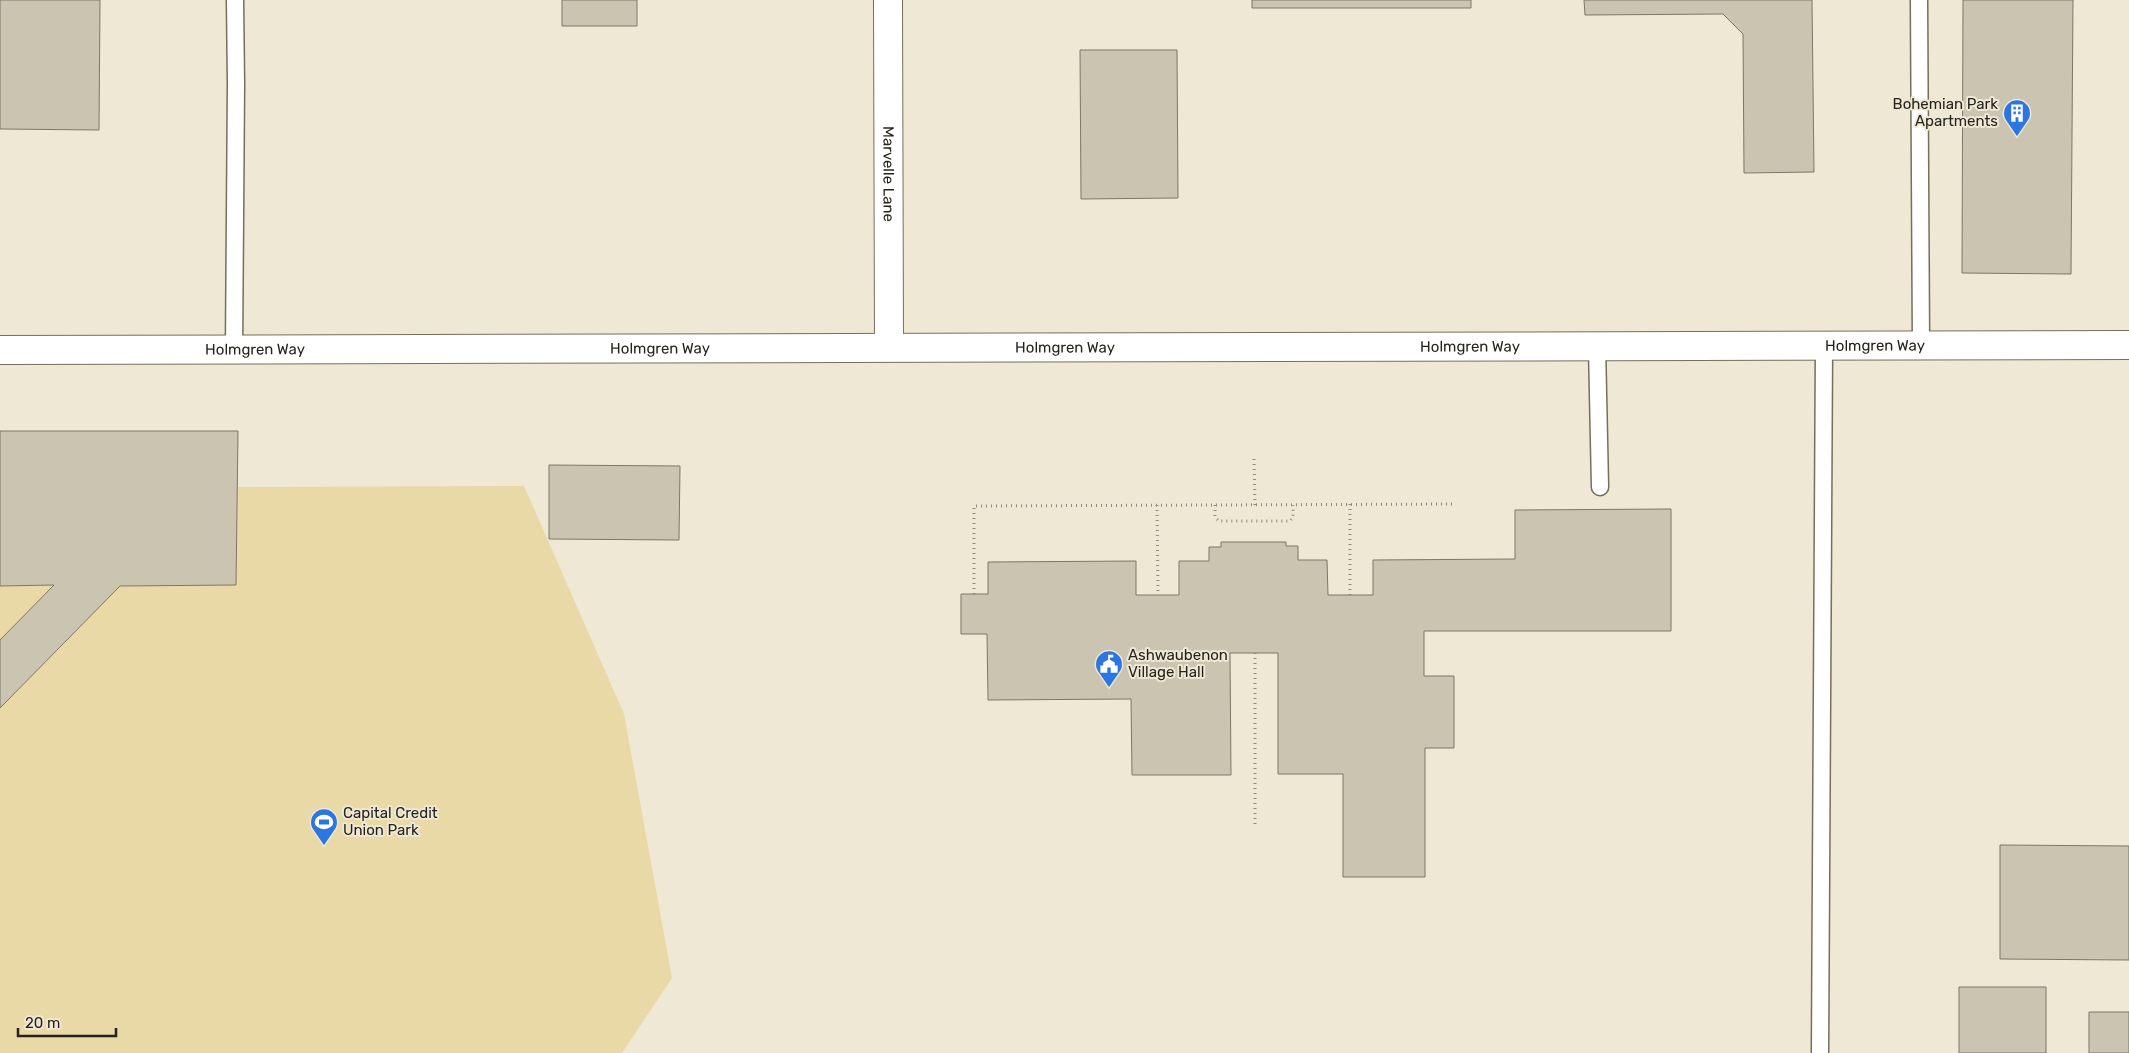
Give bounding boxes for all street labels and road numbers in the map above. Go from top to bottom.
street label: Marvelle Lane [879,126,898,222]
street label: Holmgren Way [1825,336,1925,355]
street label: Holmgren Way [1420,337,1520,356]
street label: Holmgren Way [1015,338,1115,357]
street label: Holmgren Way [610,339,710,358]
street label: Holmgren Way [205,340,305,359]

